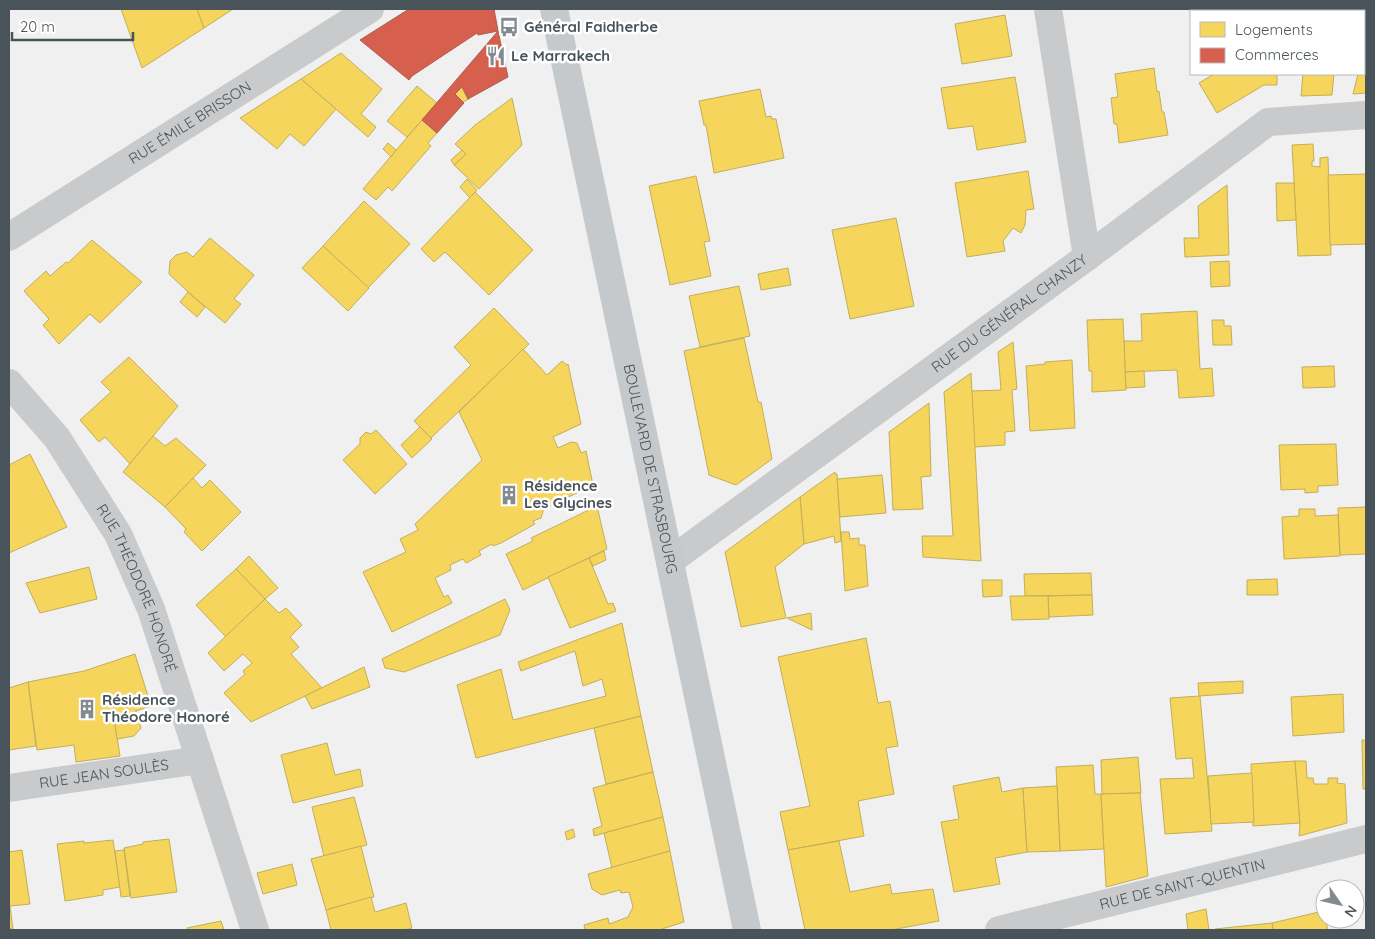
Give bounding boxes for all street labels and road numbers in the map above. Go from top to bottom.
street label: RUE ÉMILE BRISSON [125,76,255,168]
street label: RUE DU GÉNÉRAL CHANZY [927,250,1091,376]
street label: BOULEVARD DE STRASBOURG [620,362,682,576]
street label: RUE THÉODORE HONORÉ [92,500,181,675]
street label: RUE JEAN SOULÈS [38,755,170,792]
street label: RUE DE SAINT-QUENTIN [1097,854,1267,914]

